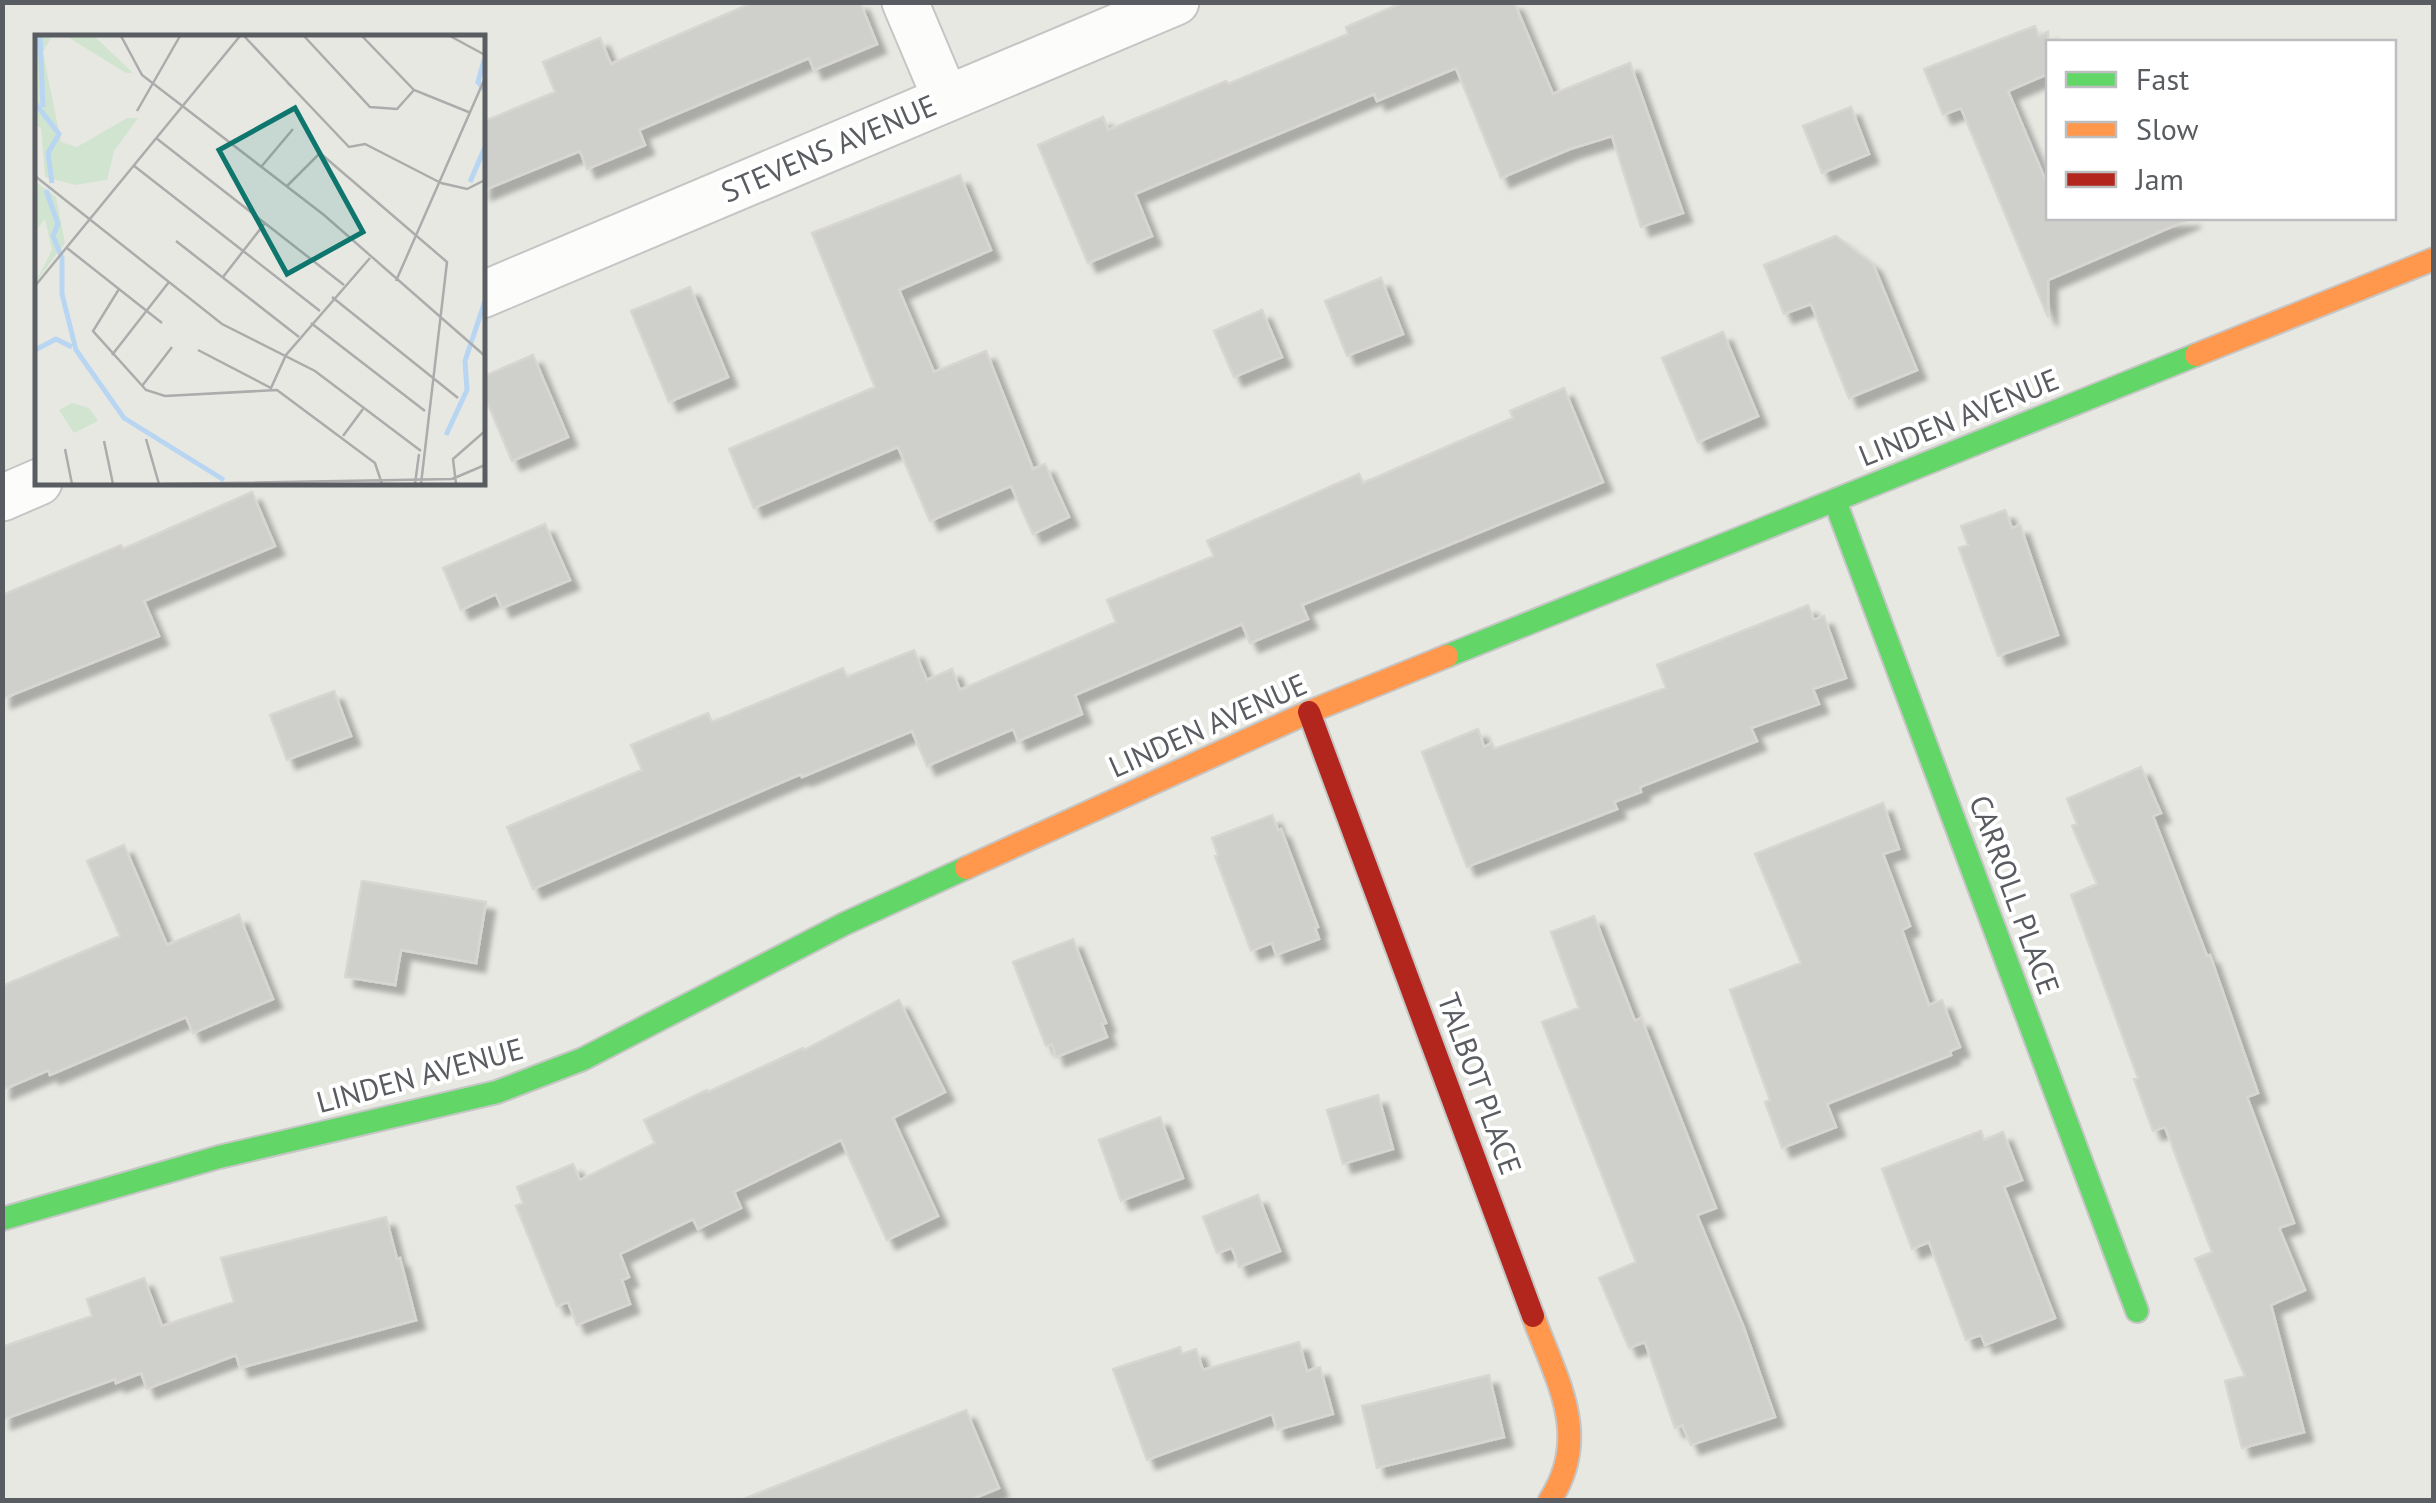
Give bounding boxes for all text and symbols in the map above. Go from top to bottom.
inset map [35,35,485,485]
legend [2046,40,2396,220]
text: Fast [2136,59,2189,98]
street label: STEVENS AVENUE [715,85,942,211]
text: Slow [2136,109,2199,148]
text: Jam [2134,159,2184,198]
street label: LINDEN AVENUE [1853,359,2064,474]
street label: LINDEN AVENUE [1102,664,1312,786]
street label: CARROLL PLACE [1961,790,2069,999]
street label: TALBOT PLACE [1430,987,1531,1180]
street label: LINDEN AVENUE [312,1028,527,1121]

